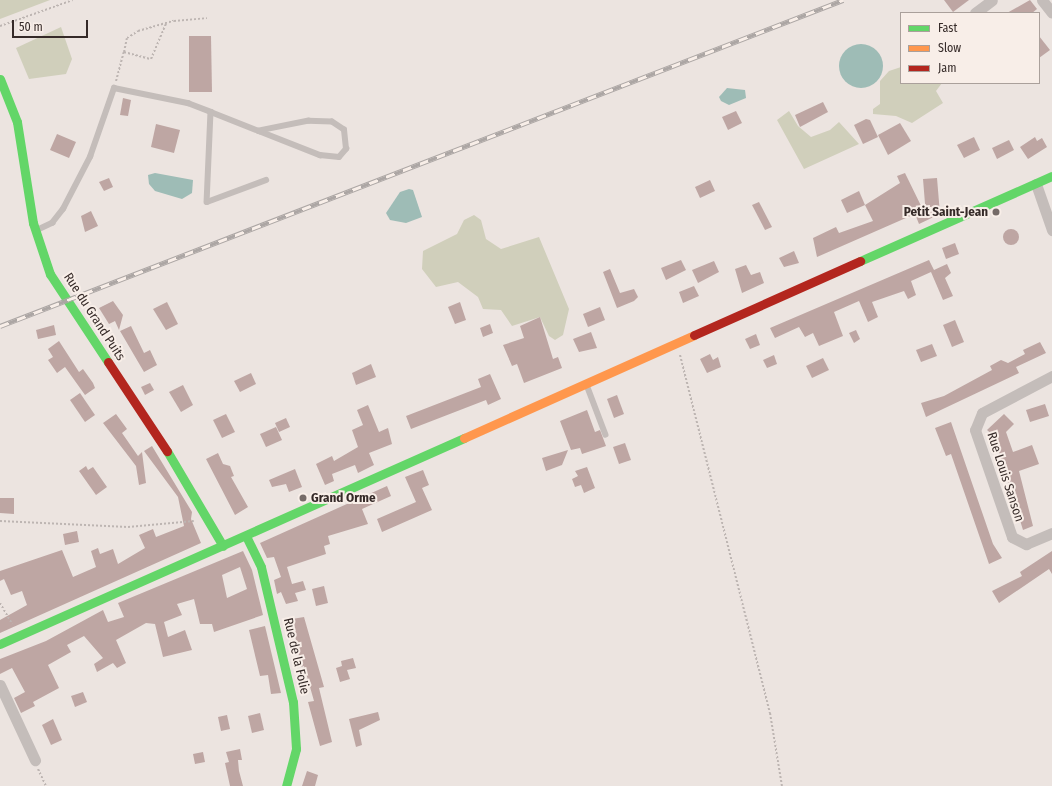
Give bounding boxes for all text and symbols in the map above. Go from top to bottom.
scale bar [14,12,90,38]
legend [900,12,1040,84]
text: 50 m [19,20,43,34]
text: Fast [938,21,957,35]
text: Slow [938,41,961,55]
text: Jam [938,61,956,75]
place label: Petit Saint-Jean [904,204,988,220]
marker: Petit Saint-Jean [991,207,1001,217]
street label: Rue du Grand Puits [60,270,128,364]
street label: Rue Louis Sanson [983,430,1027,524]
place label: Grand Orme [311,490,376,506]
marker: Grand Orme [298,493,308,503]
street label: Rue de la Folie [280,616,312,696]

